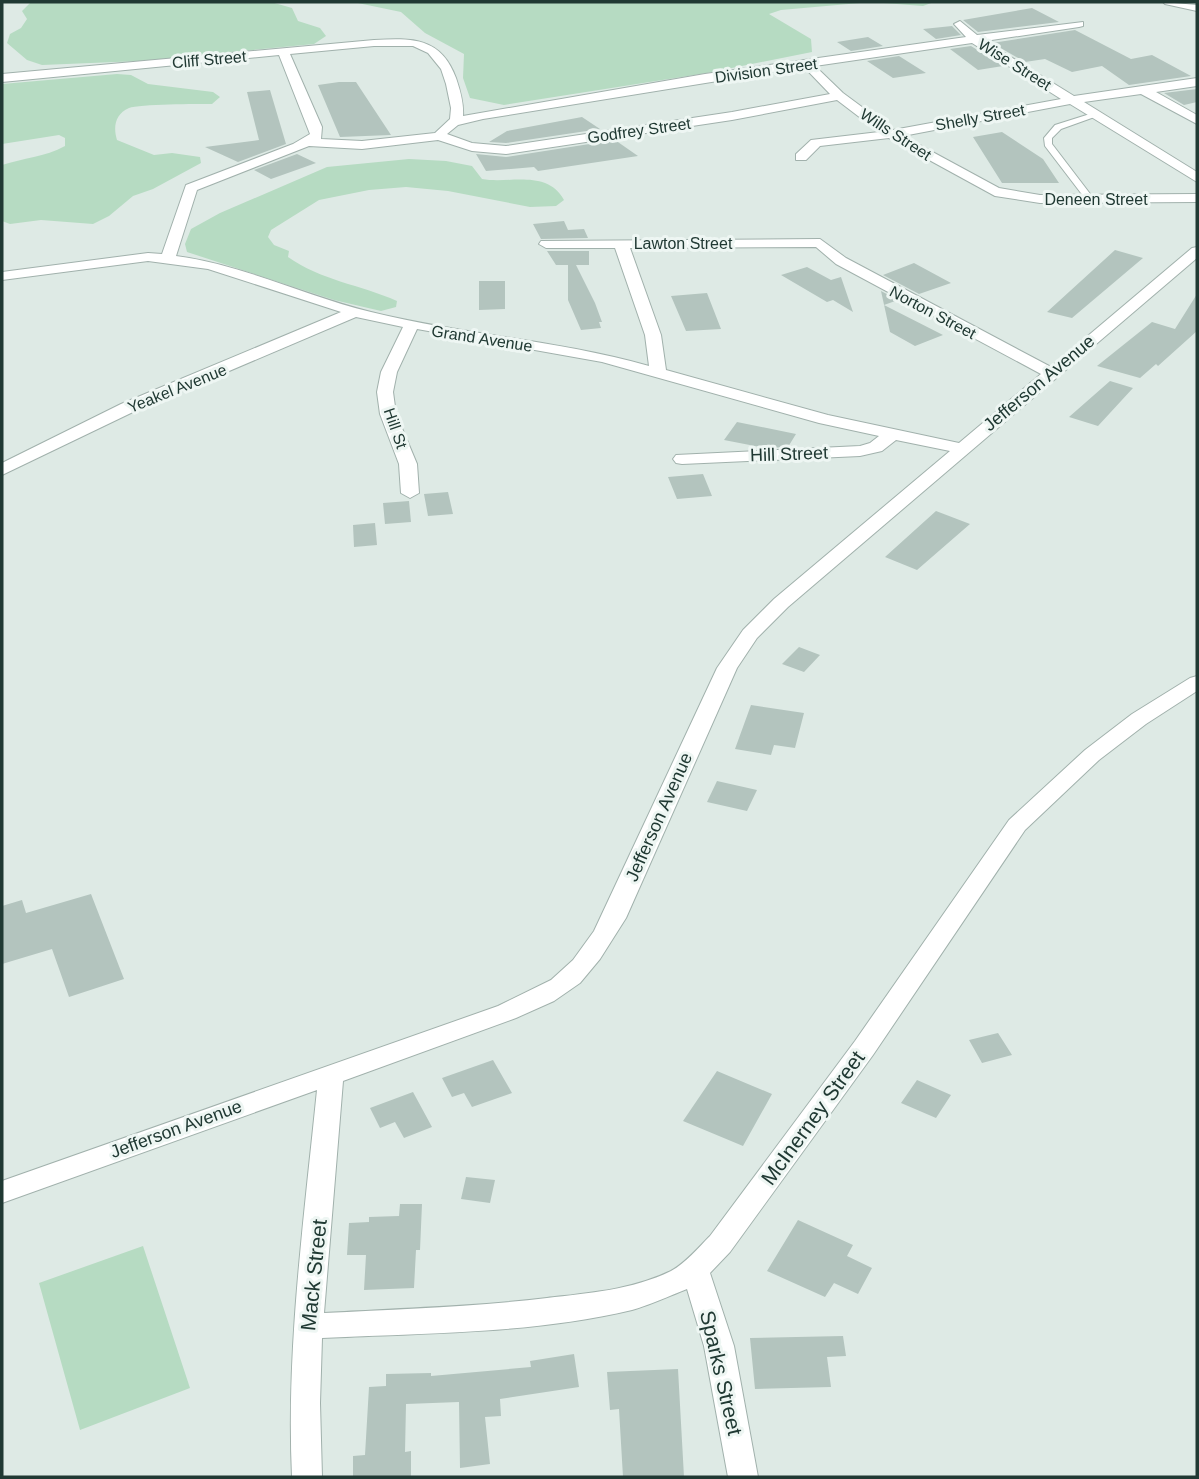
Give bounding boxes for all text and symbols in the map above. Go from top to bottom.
street label: Wise Street [975,35,1055,94]
street label: Cliff Street [171,48,247,71]
street label: Division Street [714,55,819,86]
street label: Shelly Street [934,101,1027,134]
street label: Wills Street [857,105,935,164]
street label: Godfrey Street [586,115,692,146]
street label: Deneen Street [1044,191,1148,208]
street label: Lawton Street [634,235,733,252]
street label: Norton Street [887,283,979,343]
street label: Grand Avenue [430,322,534,355]
street label: Jefferson Avenue [980,331,1098,435]
street label: Yeakel Avenue [125,361,229,416]
street label: Hill St [381,406,411,451]
street label: Hill Street [750,443,828,465]
street label: Jefferson Avenue [622,750,696,884]
street label: McInerney Street [756,1046,869,1189]
street label: Jefferson Avenue [108,1096,244,1162]
street label: Mack Street [296,1218,331,1332]
street label: Sparks Street [696,1308,747,1438]

